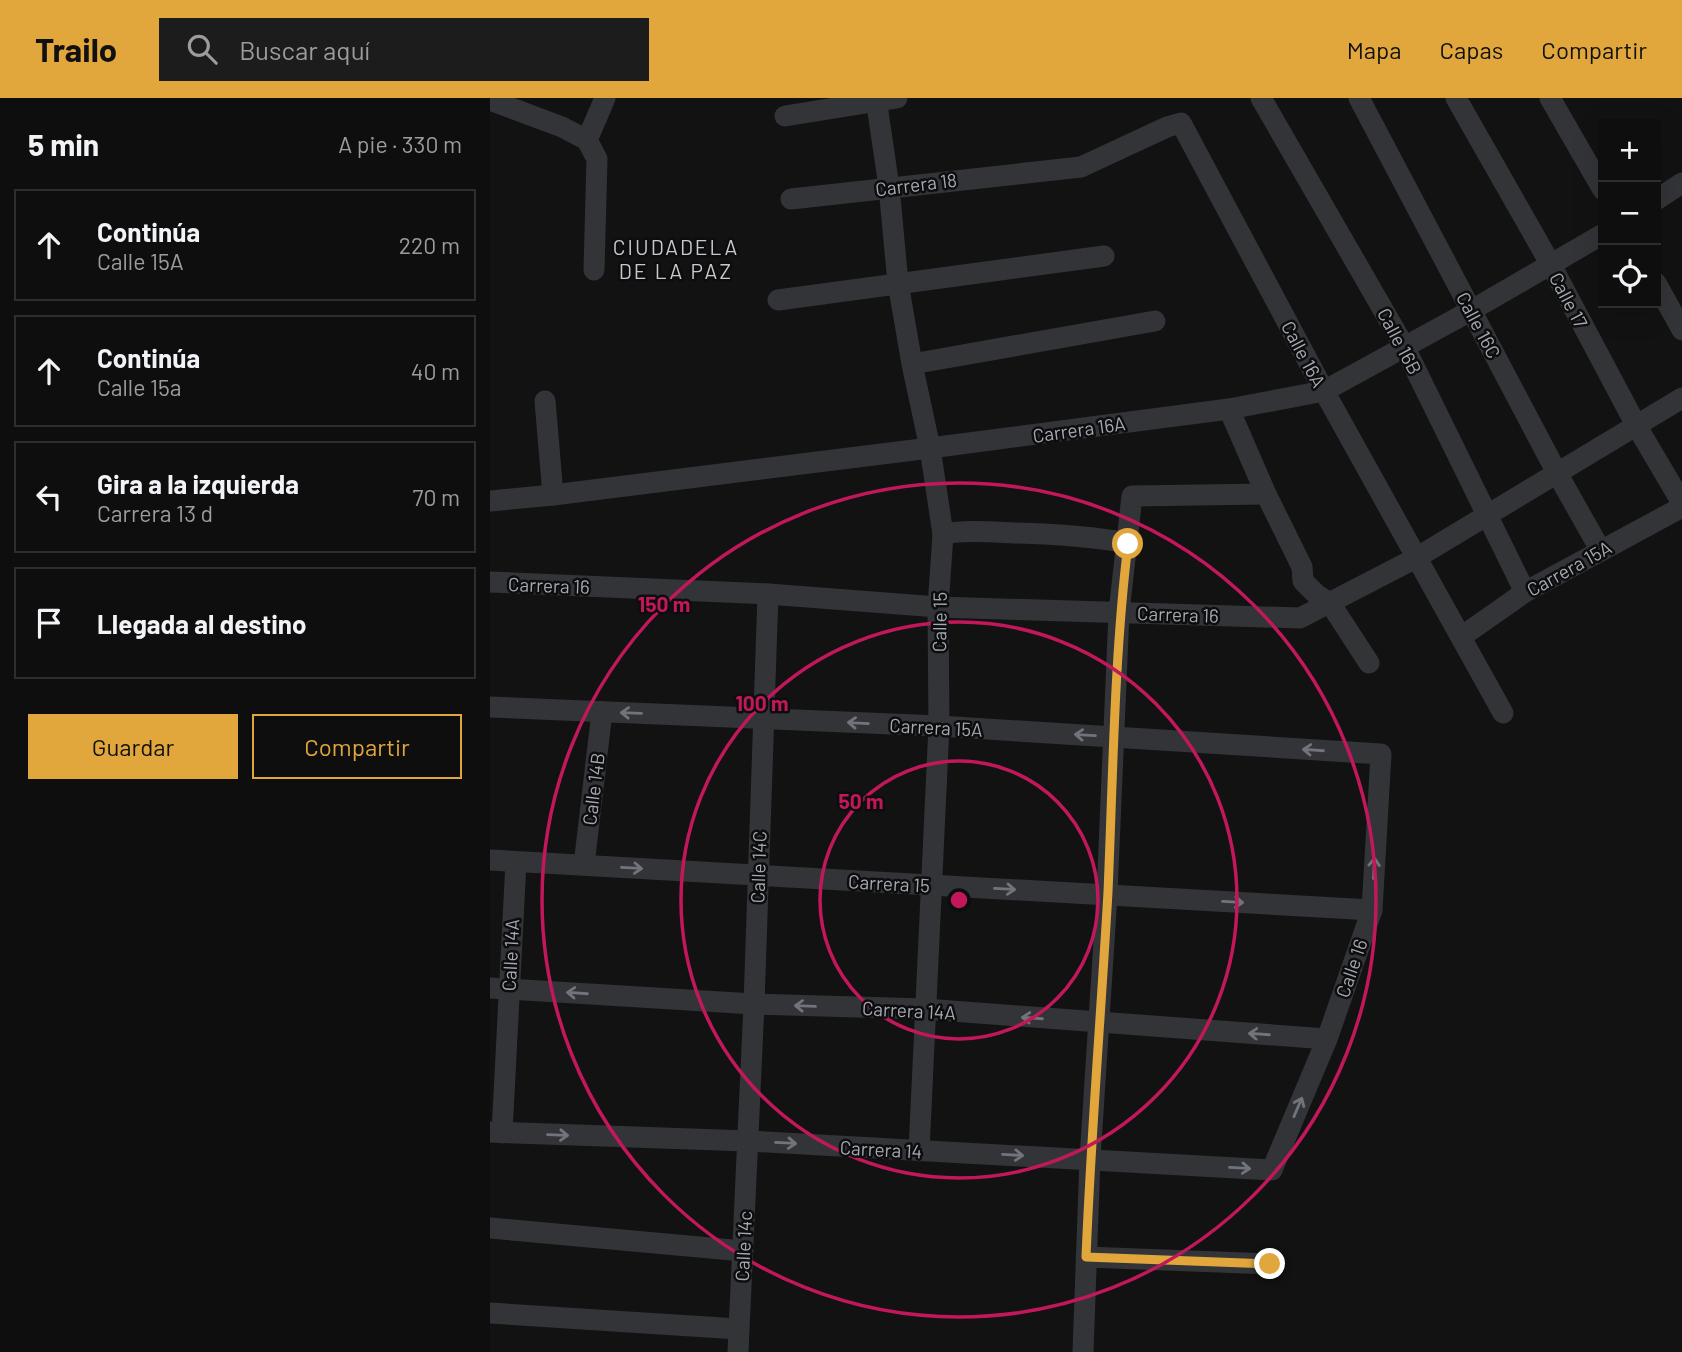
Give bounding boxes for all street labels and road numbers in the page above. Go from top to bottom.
street label: Carrera 18 [874,168,958,200]
street label: Calle 17 [1545,268,1593,332]
street label: Calle 16C [1452,288,1506,362]
street label: Calle 16B [1373,304,1427,378]
street label: Calle 16A [1277,317,1331,391]
street label: Carrera 16A [1031,411,1127,447]
street label: Carrera 15A [1523,535,1615,601]
street label: Carrera 16 [508,572,590,598]
street label: Calle 15 [927,592,951,652]
street label: Carrera 16 [1137,601,1219,627]
street label: Carrera 15A [889,713,983,741]
street label: Calle 14B [577,751,609,827]
street label: Calle 14C [745,830,771,904]
street label: Carrera 15 [848,869,930,897]
street label: Calle 14A [497,918,523,992]
street label: Calle 16 [1330,936,1372,1000]
street label: Carrera 14A [861,996,957,1024]
street label: Carrera 14 [839,1135,923,1163]
street label: Calle 14c [730,1210,756,1282]

